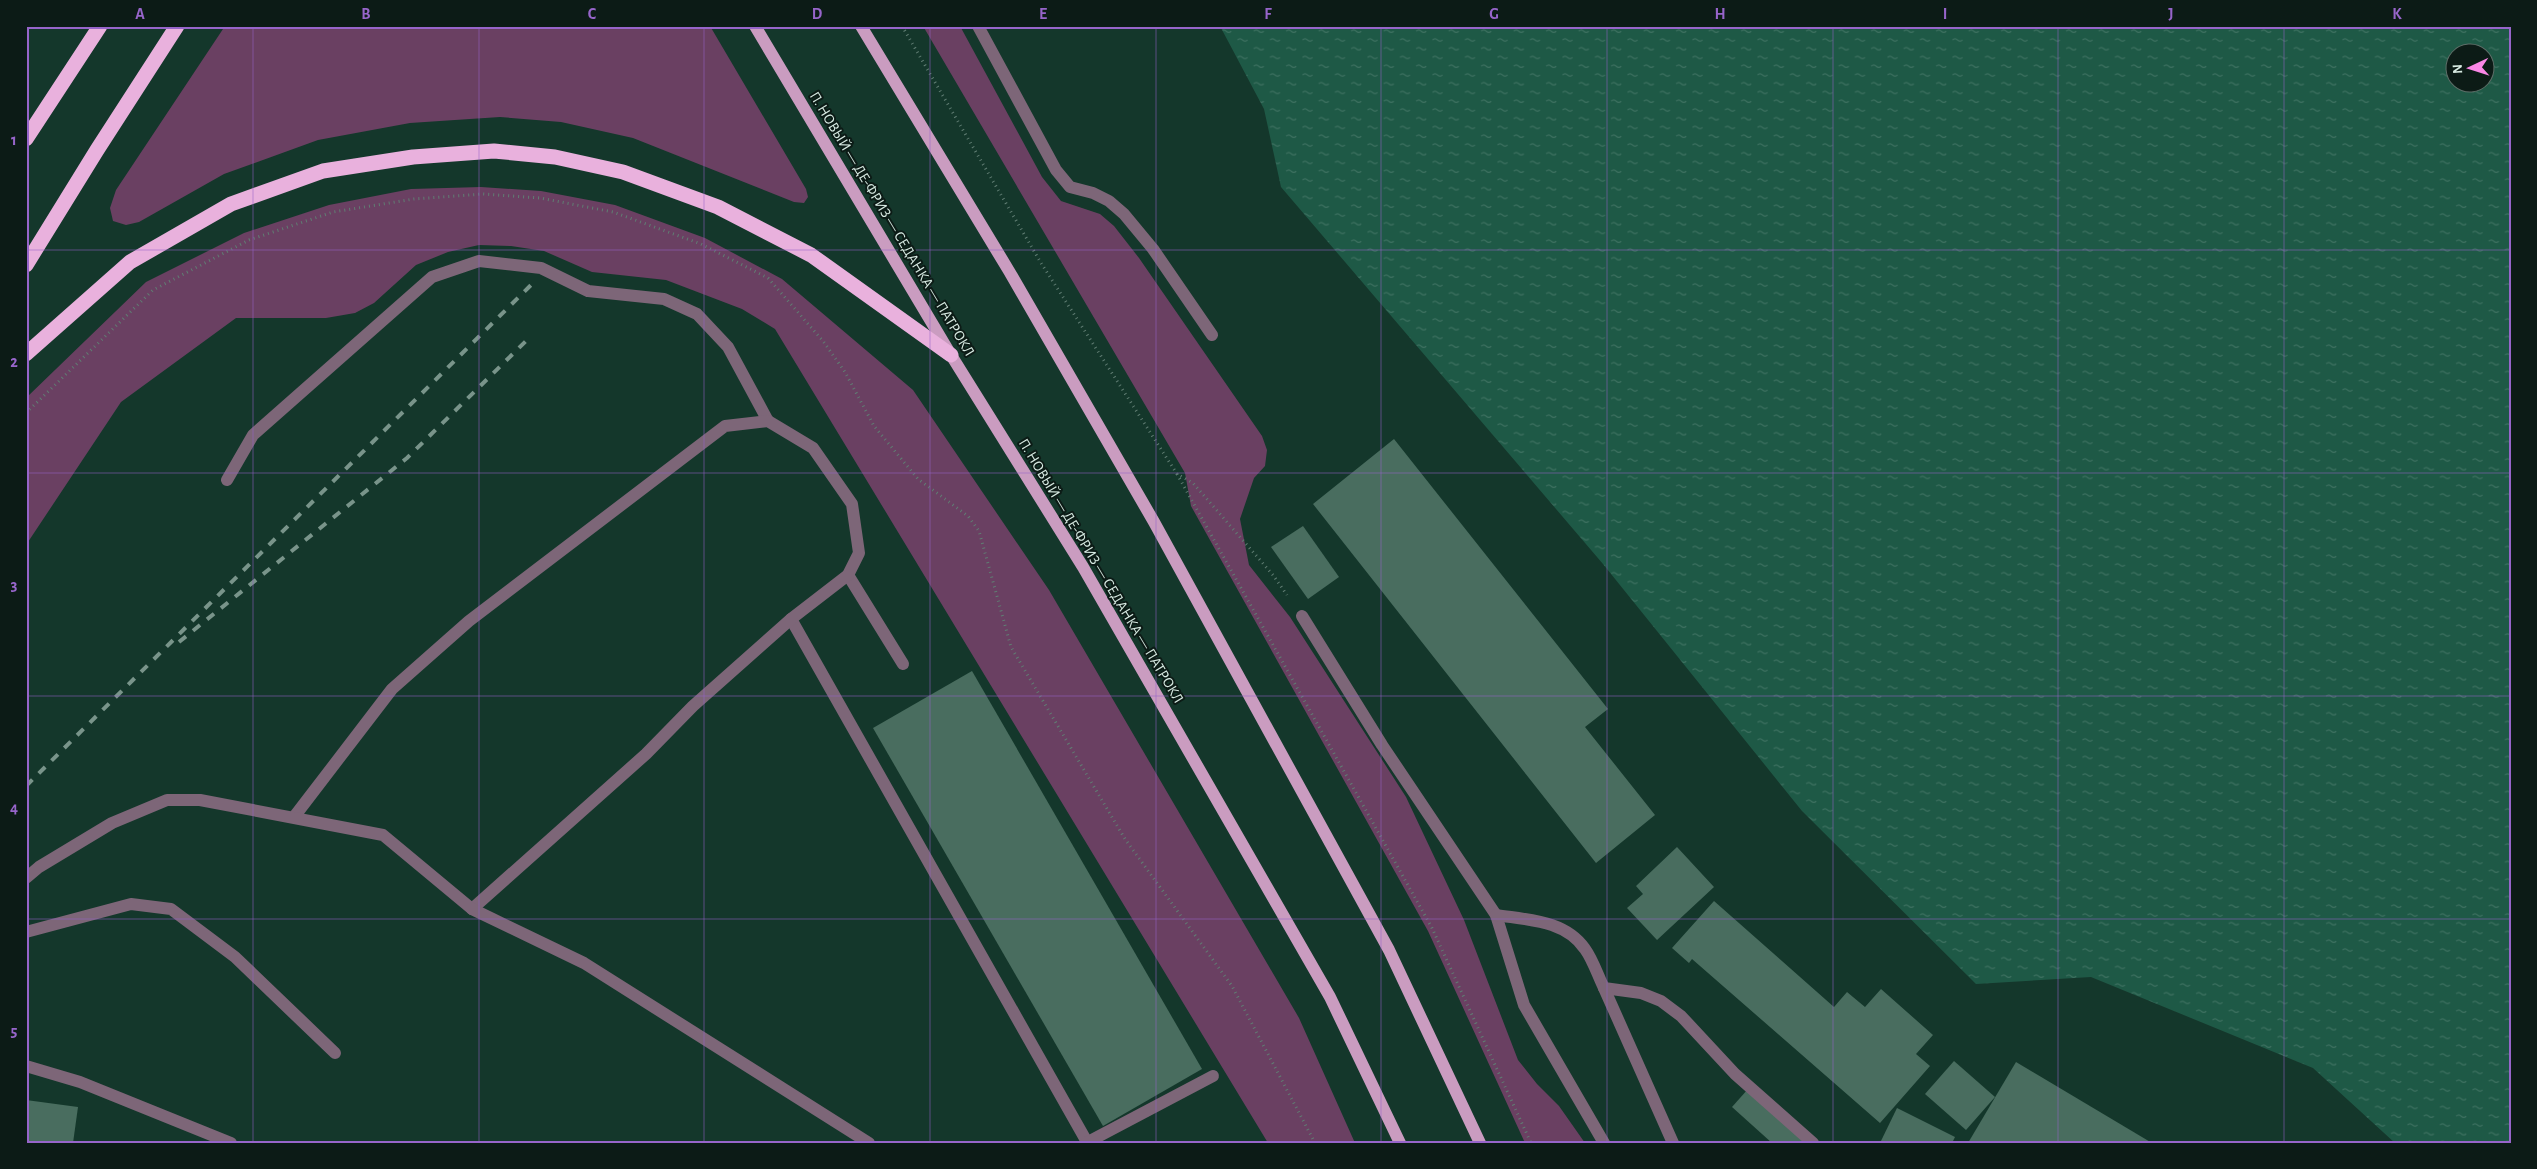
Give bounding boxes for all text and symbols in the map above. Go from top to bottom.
text: A [135,6,145,22]
text: B [361,6,371,22]
text: C [588,6,597,22]
text: D [812,6,823,22]
text: E [1039,6,1047,22]
text: F [1264,6,1272,22]
text: G [1489,6,1499,22]
text: H [1714,6,1726,22]
text: I [1943,6,1947,22]
text: J [2168,6,2174,22]
text: K [2392,6,2402,22]
north arrow [2444,42,2494,92]
text: N [2451,63,2465,74]
street label: П. НОВЫЙ — ДЕ-ФРИЗ — СЕДАНКА — ПАТРОКЛ [807,89,977,359]
text: 1 [11,132,17,148]
text: 2 [10,354,18,370]
street label: П. НОВЫЙ — ДЕ-ФРИЗ — СЕДАНКА — ПАТРОКЛ [1016,436,1186,706]
text: 3 [11,577,18,593]
text: 4 [10,800,18,816]
text: 5 [11,1023,18,1039]

